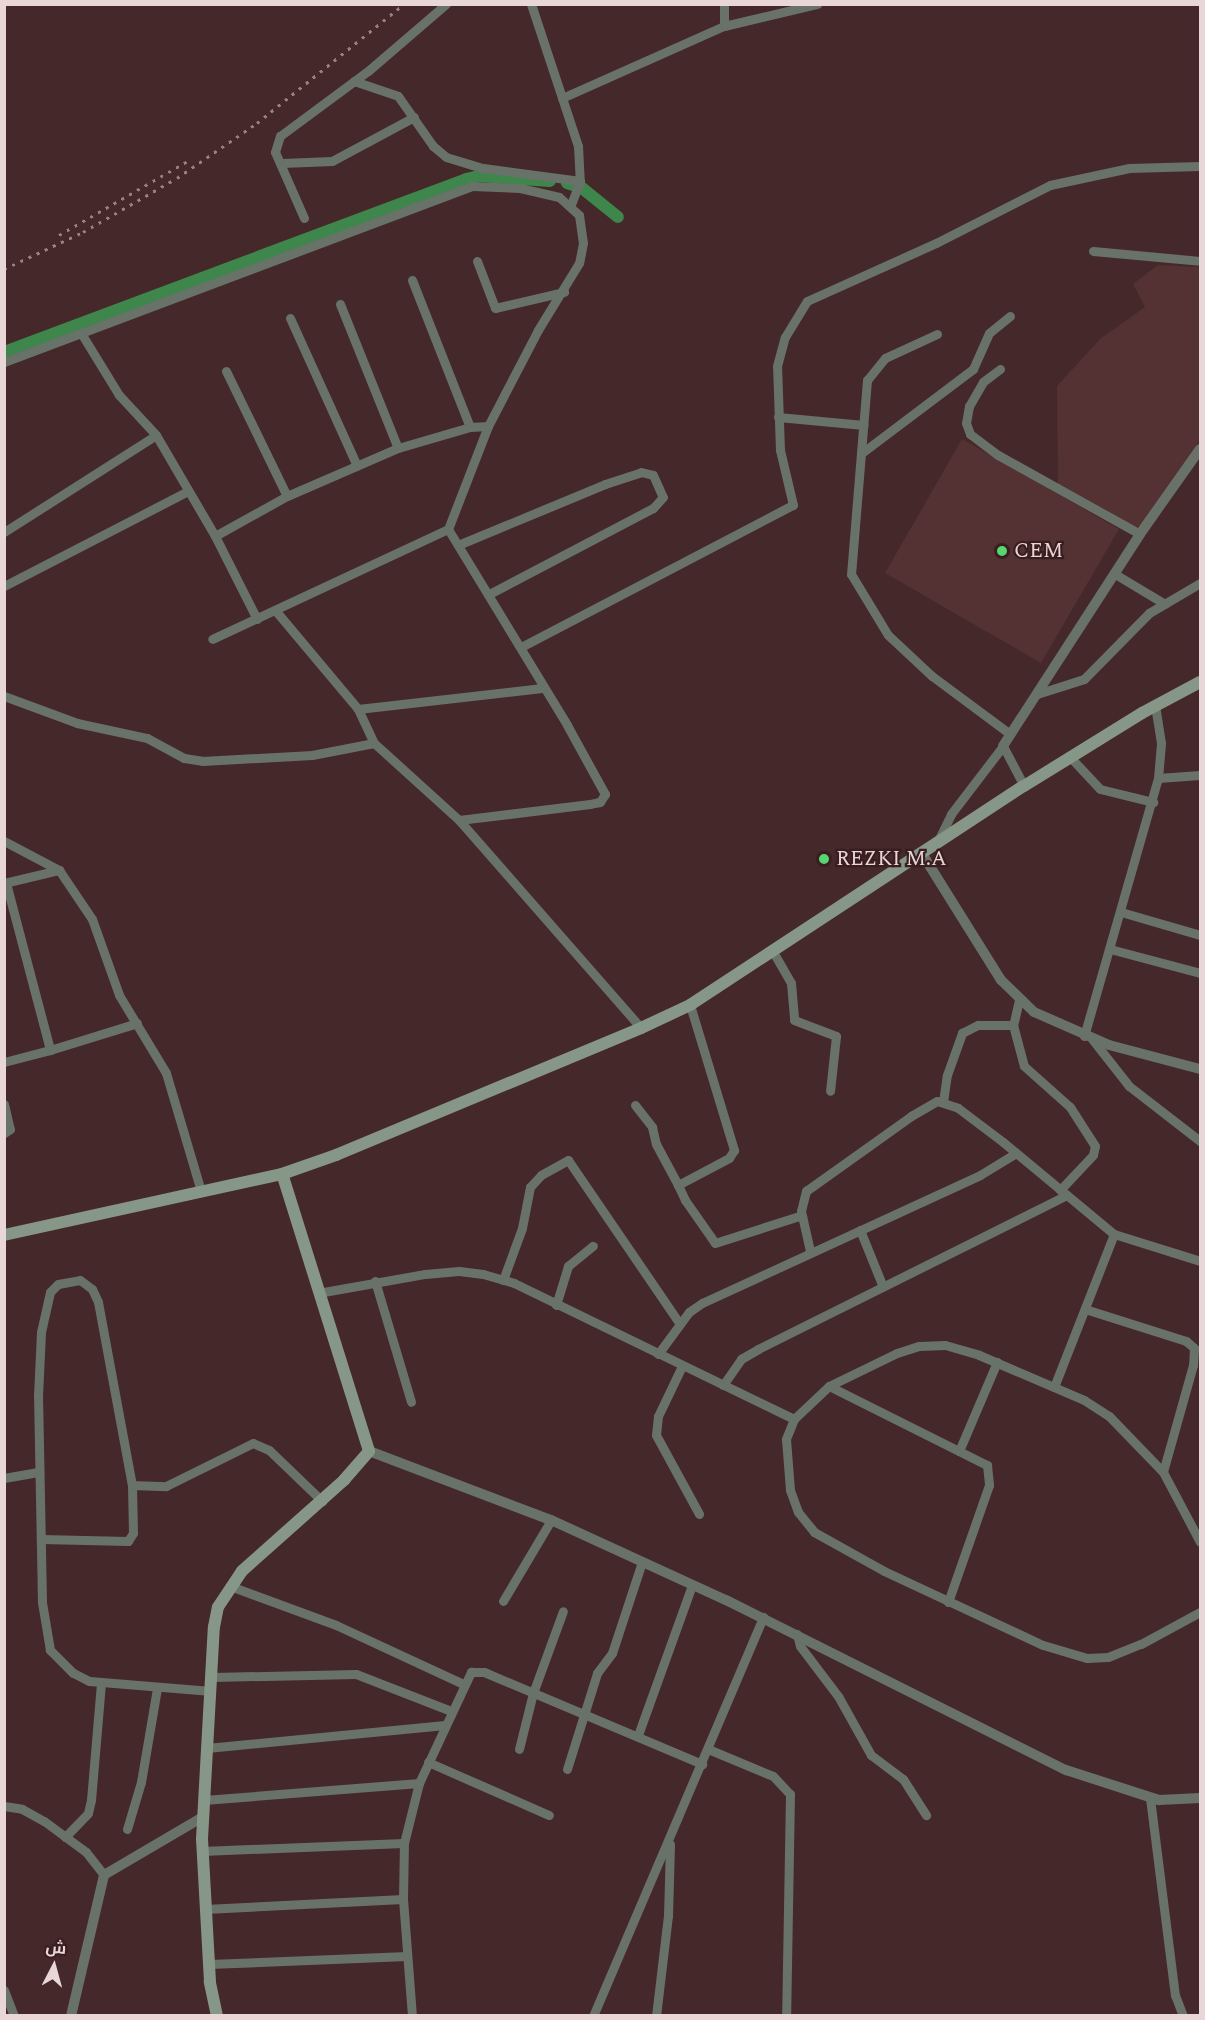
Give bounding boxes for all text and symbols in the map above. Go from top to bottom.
place label: CEM [1014,538,1063,564]
marker: CEM [995,544,1009,558]
place label: REZKI M.A [836,846,947,872]
marker: REZKI M.A [817,852,831,866]
text: ش [44,1935,67,1961]
north arrow [24,1936,84,1996]

